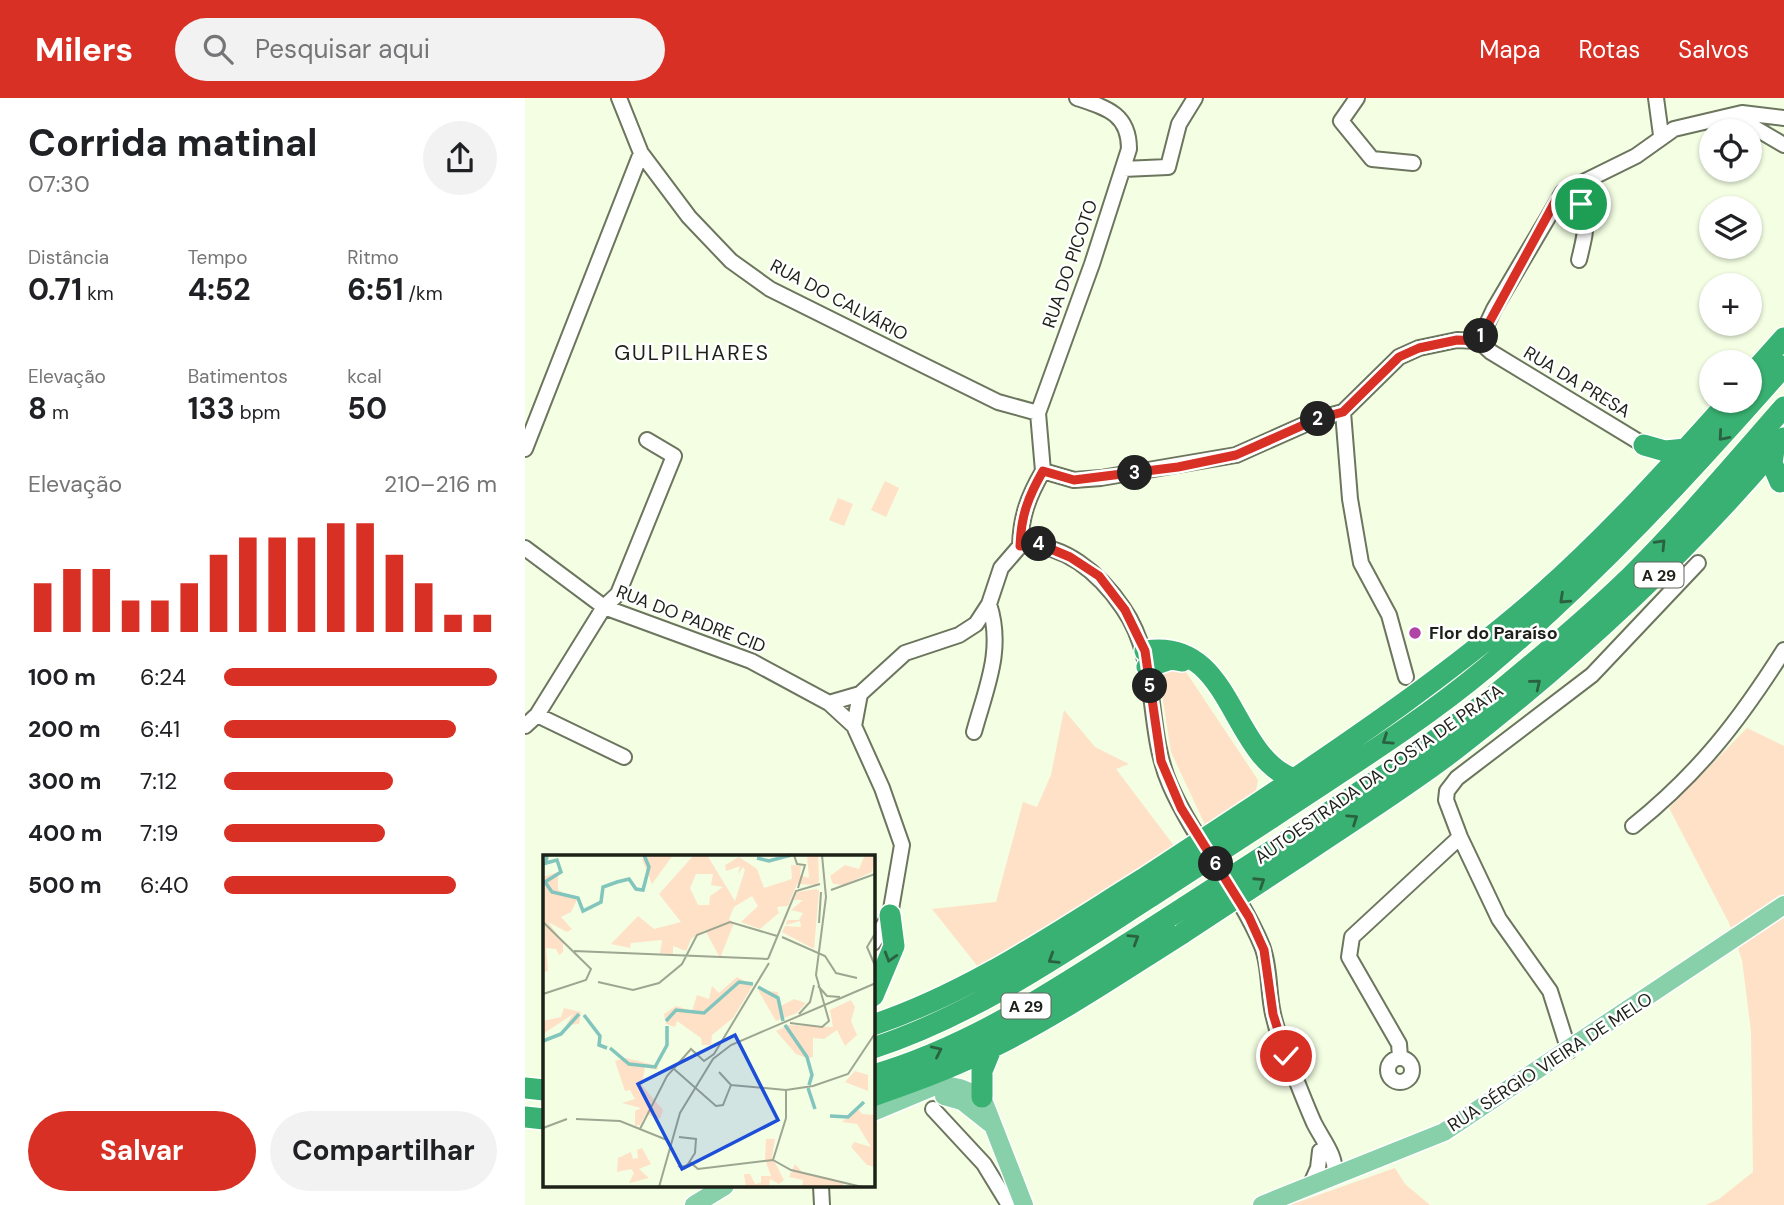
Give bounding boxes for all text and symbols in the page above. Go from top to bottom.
search box [175,18,665,81]
text: Milers [35,28,133,71]
icon: search [199,30,237,68]
text: Pesquisar aqui [255,32,430,66]
text: Mapa [1479,34,1541,65]
text: Rotas [1579,34,1640,65]
text: Salvos [1678,34,1749,65]
text: Corrida matinal [28,118,317,168]
map controls [1699,119,1762,413]
button: locate [1699,119,1762,182]
button: share [423,121,497,195]
text: 07:30 [28,169,90,199]
pin [1551,174,1611,234]
icon: arrive [1562,185,1600,223]
button: layers [1699,196,1762,259]
street label: RUA DO PICOTO [1037,197,1103,331]
text: Distância [28,245,109,270]
text: Tempo [188,245,248,270]
text: Ritmo [347,245,399,270]
street label: RUA DO CALVÁRIO [766,254,912,346]
text: 0.71 [28,270,82,309]
text: 4:52 [188,270,251,309]
text: 6:51 [347,270,404,309]
button: + [1699,273,1762,336]
text: km [82,281,114,306]
text: /km [404,281,443,306]
pin: 1 [1464,318,1499,354]
text: 1 [1477,323,1484,348]
district label: GULPILHARES [614,339,770,367]
street label: RUA DA PRESA [1519,341,1635,423]
button: − [1699,350,1762,413]
text: Elevação [28,364,106,389]
text: Batimentos [188,364,288,389]
text: kcal [347,364,382,389]
text: 8 [28,389,47,428]
text: 133 [188,389,235,428]
text: 50 [347,389,387,428]
text: m [47,400,69,425]
text: bpm [235,400,281,425]
pin: 2 [1301,402,1335,436]
text: 2 [1312,406,1323,431]
one-way arrow [1719,428,1731,441]
pin: 3 [1117,456,1153,490]
text: 3 [1129,460,1140,485]
text: Elevação [28,469,122,499]
text: 210–216 m [384,469,497,499]
pin: 4 [1021,526,1057,562]
text: 4 [1032,531,1045,556]
one-way arrow [1653,539,1666,552]
road number: A 29 [1635,562,1683,588]
street label: RUA DO PADRE CID [613,579,769,659]
one-way arrow [1559,591,1572,603]
place label: Flor do Paraíso [1429,621,1558,645]
marker: Flor do Paraíso [1407,625,1423,641]
text: 100 m [28,662,96,692]
text: 6:24 [140,662,186,692]
pin: 5 [1133,668,1167,704]
text: 5 [1144,673,1155,698]
street label: AUTOESTRADA DA COSTA DE PRATA [1250,679,1508,869]
one-way arrow [1528,680,1541,692]
text: 200 m [28,714,101,744]
text: 6:41 [140,714,180,744]
one-way arrow [1381,732,1394,745]
text: 300 m [28,766,101,796]
text: 7:12 [140,766,177,796]
one-way arrow [1346,814,1359,827]
text: 400 m [28,818,102,848]
text: 7:19 [140,818,179,848]
pin: 6 [1199,846,1233,882]
text: 6 [1209,851,1222,876]
inset map [543,855,875,1188]
text: 500 m [28,870,102,900]
text: 6:40 [140,870,189,900]
one-way arrow [1253,877,1266,890]
one-way arrow [1127,934,1140,947]
one-way arrow [884,951,899,963]
one-way arrow [1048,951,1061,964]
street label: RUA SÉRGIO VIEIRA DE MELO [1443,987,1657,1137]
road number: A 29 [1001,994,1051,1018]
pin [1256,1026,1316,1086]
icon: check [1267,1037,1305,1075]
one-way arrow [930,1045,942,1059]
button: Salvar [28,1111,256,1191]
button: Compartilhar [270,1111,497,1191]

